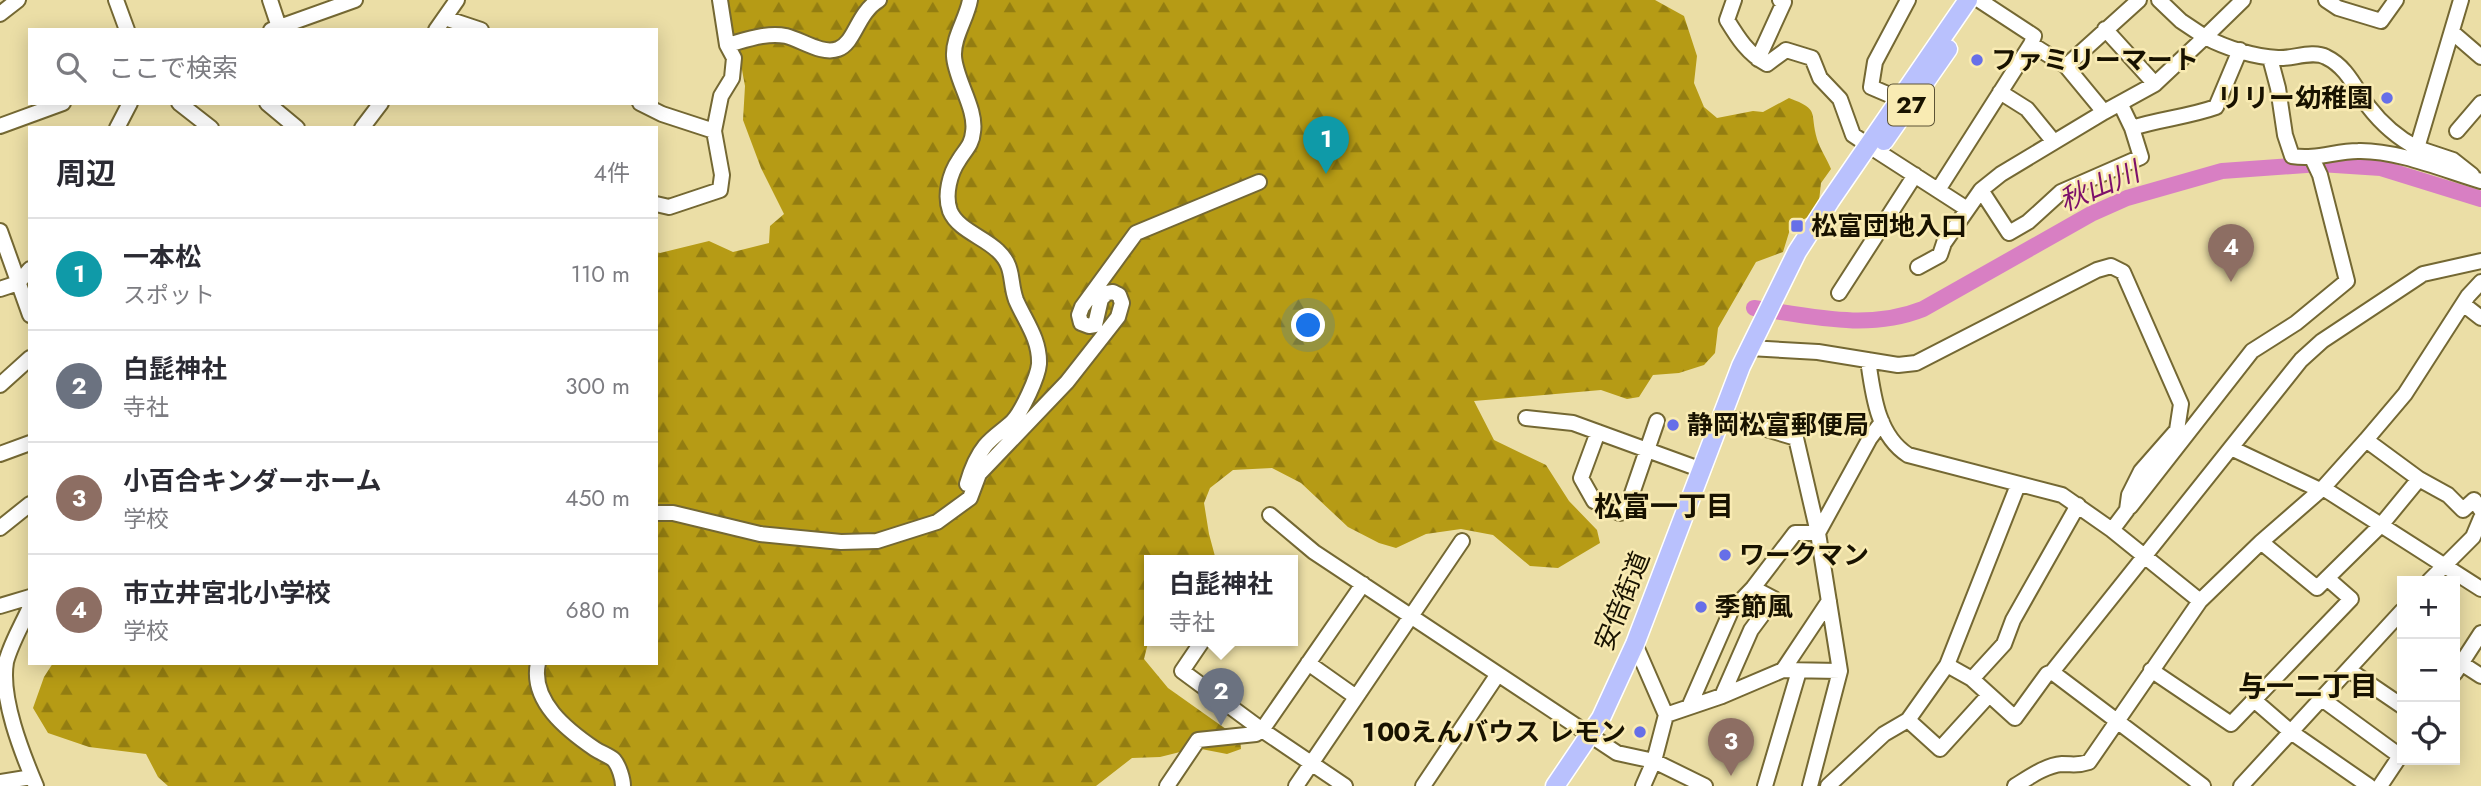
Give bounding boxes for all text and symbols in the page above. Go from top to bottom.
search box [28,28,658,105]
place label: ファミリーマート [1991,41,2199,79]
icon: search [52,48,90,86]
text: ここで検索 [108,49,238,87]
marker: ファミリーマート [1969,52,1985,68]
place label: リリー幼稚園 [2217,79,2373,117]
road number: 27 [1888,84,1934,125]
marker: リリー幼稚園 [2379,90,2395,106]
pin: 1 [1303,116,1349,174]
water label: 秋山川 [2053,150,2149,222]
text: 周辺 [56,152,116,195]
text: 4件 [594,156,630,190]
place label: 松富団地入口 [1811,207,1967,245]
marker: 松富団地入口 [1789,218,1805,234]
pin: 4 [2208,224,2254,282]
text: 一本松 [123,238,201,276]
text: 1 [73,257,85,291]
text: 110 m [571,257,630,291]
text: スポット [123,278,215,312]
your location [1291,308,1325,342]
text: 白髭神社 [123,350,227,388]
text: 2 [71,369,87,403]
text: 300 m [565,369,630,403]
text: 寺社 [123,390,169,424]
place label: 静岡松富郵便局 [1687,406,1869,444]
marker: 静岡松富郵便局 [1665,417,1681,433]
text: 小百合キンダーホーム [123,462,381,500]
text: 3 [72,481,86,515]
text: 450 m [565,481,630,515]
district label: 松富一丁目 [1594,486,1734,527]
text: 学校 [123,502,169,536]
place label: ワークマン [1739,536,1869,574]
street label: 安倍街道 [1585,546,1659,656]
marker: ワークマン [1717,547,1733,563]
popup [1144,555,1298,646]
text: 白髭神社 [1169,565,1273,603]
text: 市立井宮北小学校 [123,574,331,612]
map controls [2397,576,2460,765]
button: + [2397,576,2460,639]
place label: 季節風 [1715,588,1793,626]
text: 4 [71,593,87,627]
text: 680 m [566,593,630,627]
marker: 季節風 [1693,599,1709,615]
text: 寺社 [1169,605,1215,639]
text: 学校 [123,614,169,648]
button: − [2397,639,2460,702]
district label: 与一二丁目 [2238,666,2378,707]
pin: 2 [1198,668,1244,726]
button: locate [2397,702,2460,765]
place label: １００えんバウス レモン [1361,713,1626,751]
pin: 3 [1708,718,1754,776]
marker: １００えんバウス レモン [1632,724,1648,740]

